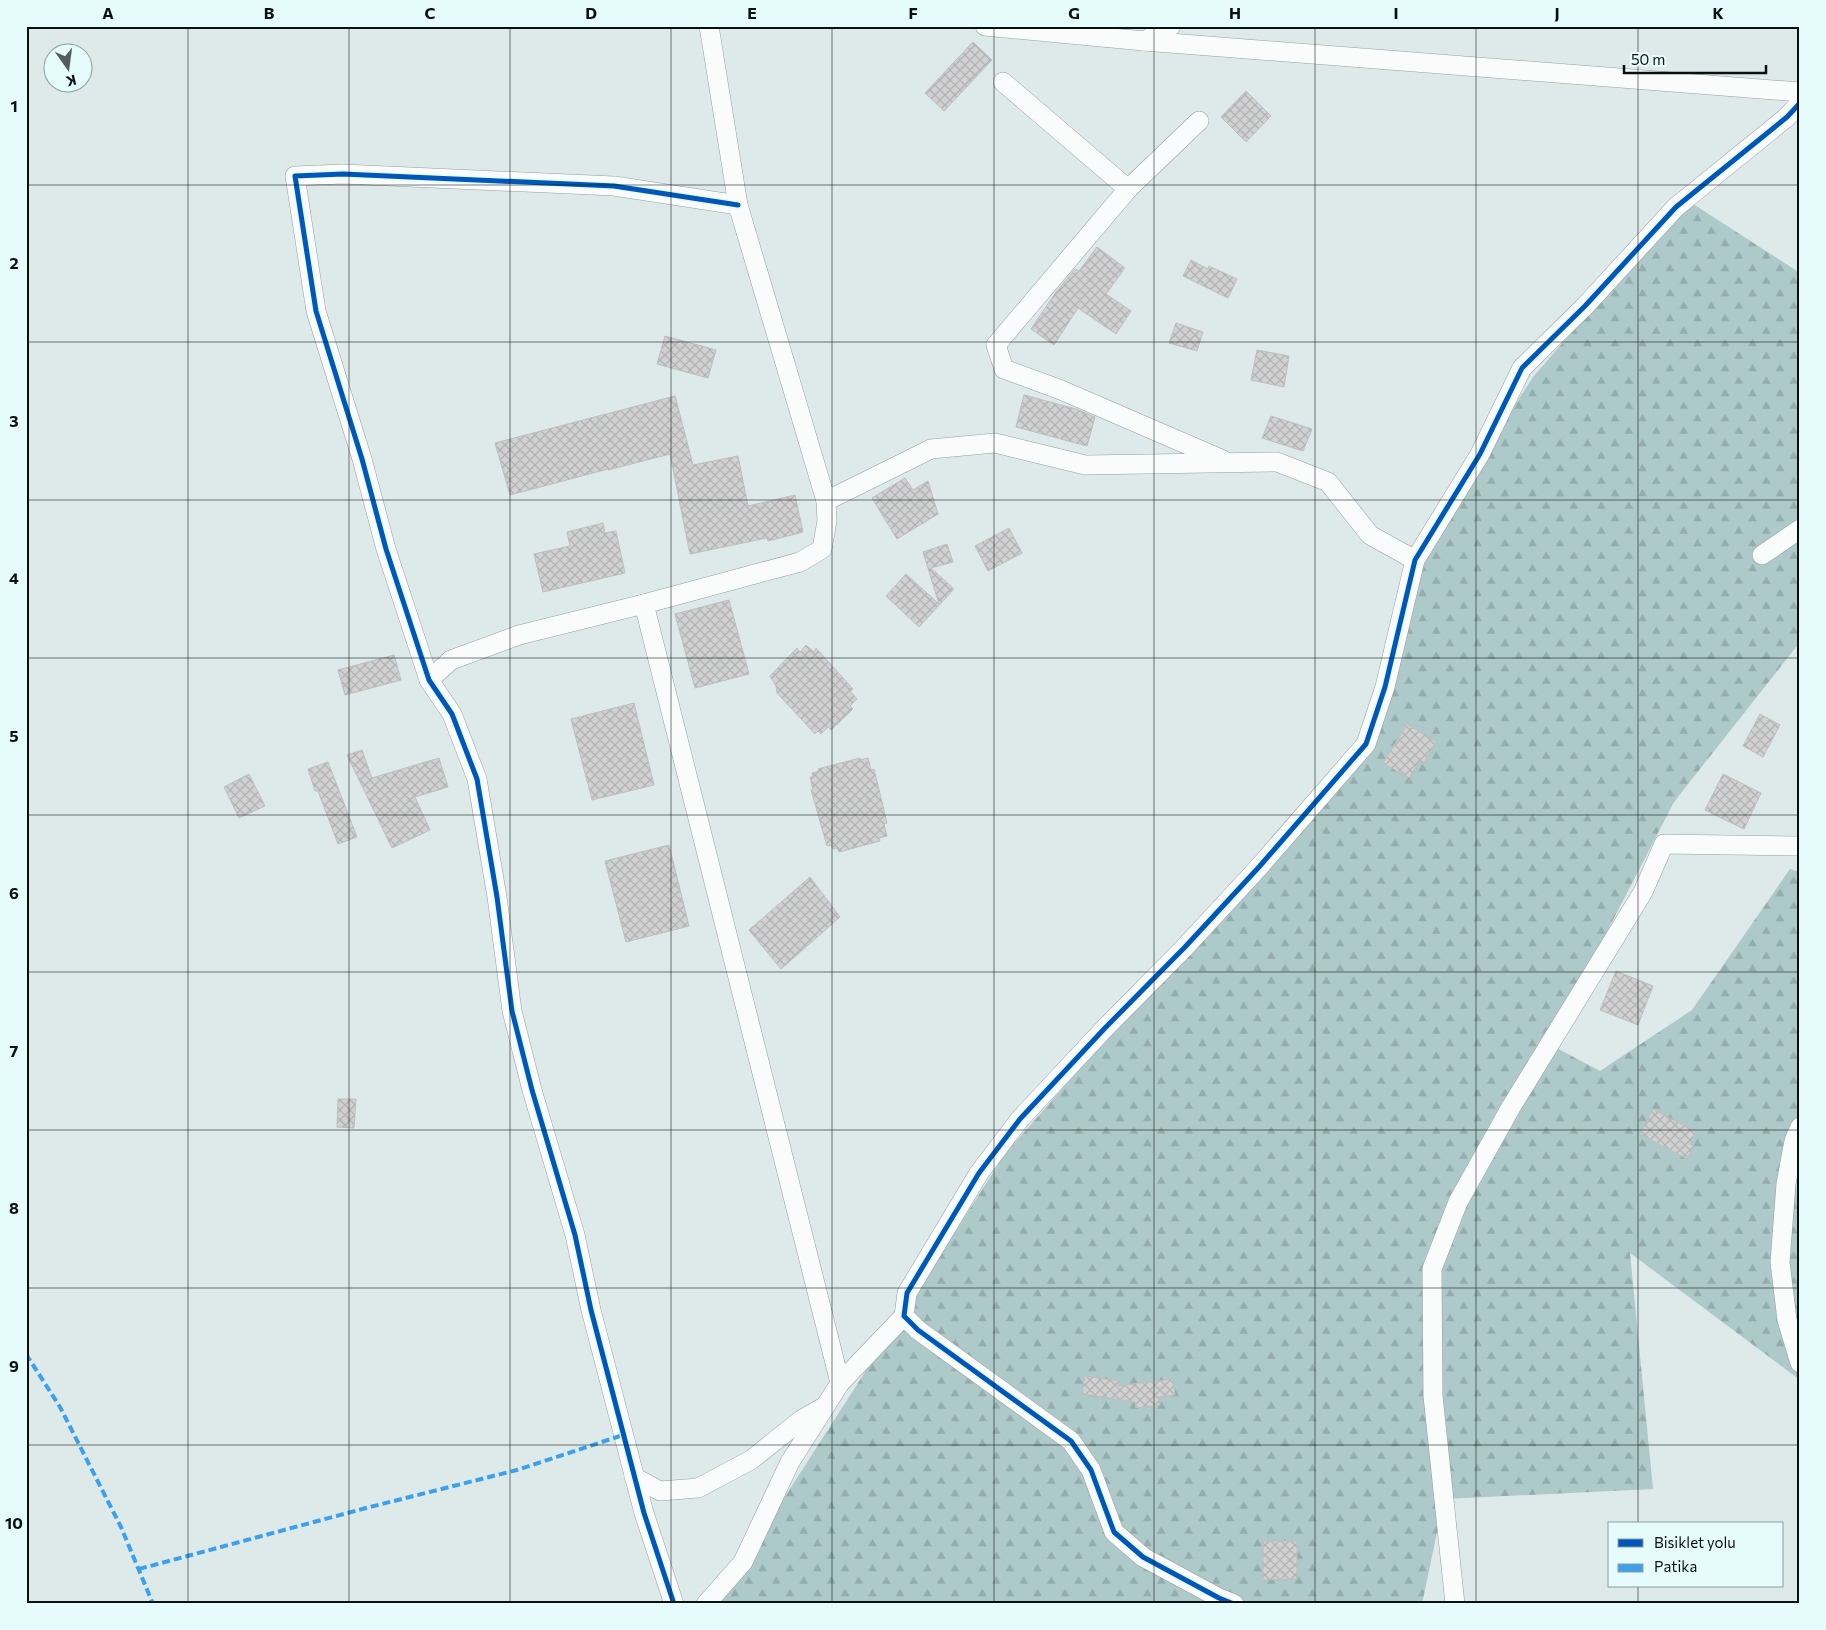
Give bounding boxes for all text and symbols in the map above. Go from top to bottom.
text: A [102,3,114,22]
text: B [264,3,275,22]
text: C [425,3,436,22]
text: D [585,3,597,22]
text: E [747,3,757,22]
text: F [908,3,918,22]
text: G [1068,3,1080,22]
text: H [1229,3,1241,22]
text: I [1393,3,1399,22]
text: J [1554,3,1560,22]
text: K [1712,3,1724,22]
north arrow [42,42,92,92]
scale bar [1624,42,1766,74]
text: 50 m [1631,50,1665,68]
text: K [64,72,78,91]
text: 1 [10,96,18,115]
text: 2 [9,253,19,272]
text: 3 [9,411,19,430]
text: 4 [9,568,19,587]
text: 5 [9,726,19,745]
text: 6 [9,883,19,902]
text: 7 [10,1041,19,1060]
text: 8 [9,1198,19,1217]
text: 9 [9,1356,19,1375]
text: 10 [5,1513,23,1532]
legend [1608,1522,1784,1588]
text: Bisiklet yolu [1654,1533,1736,1551]
text: Patika [1654,1557,1697,1575]

